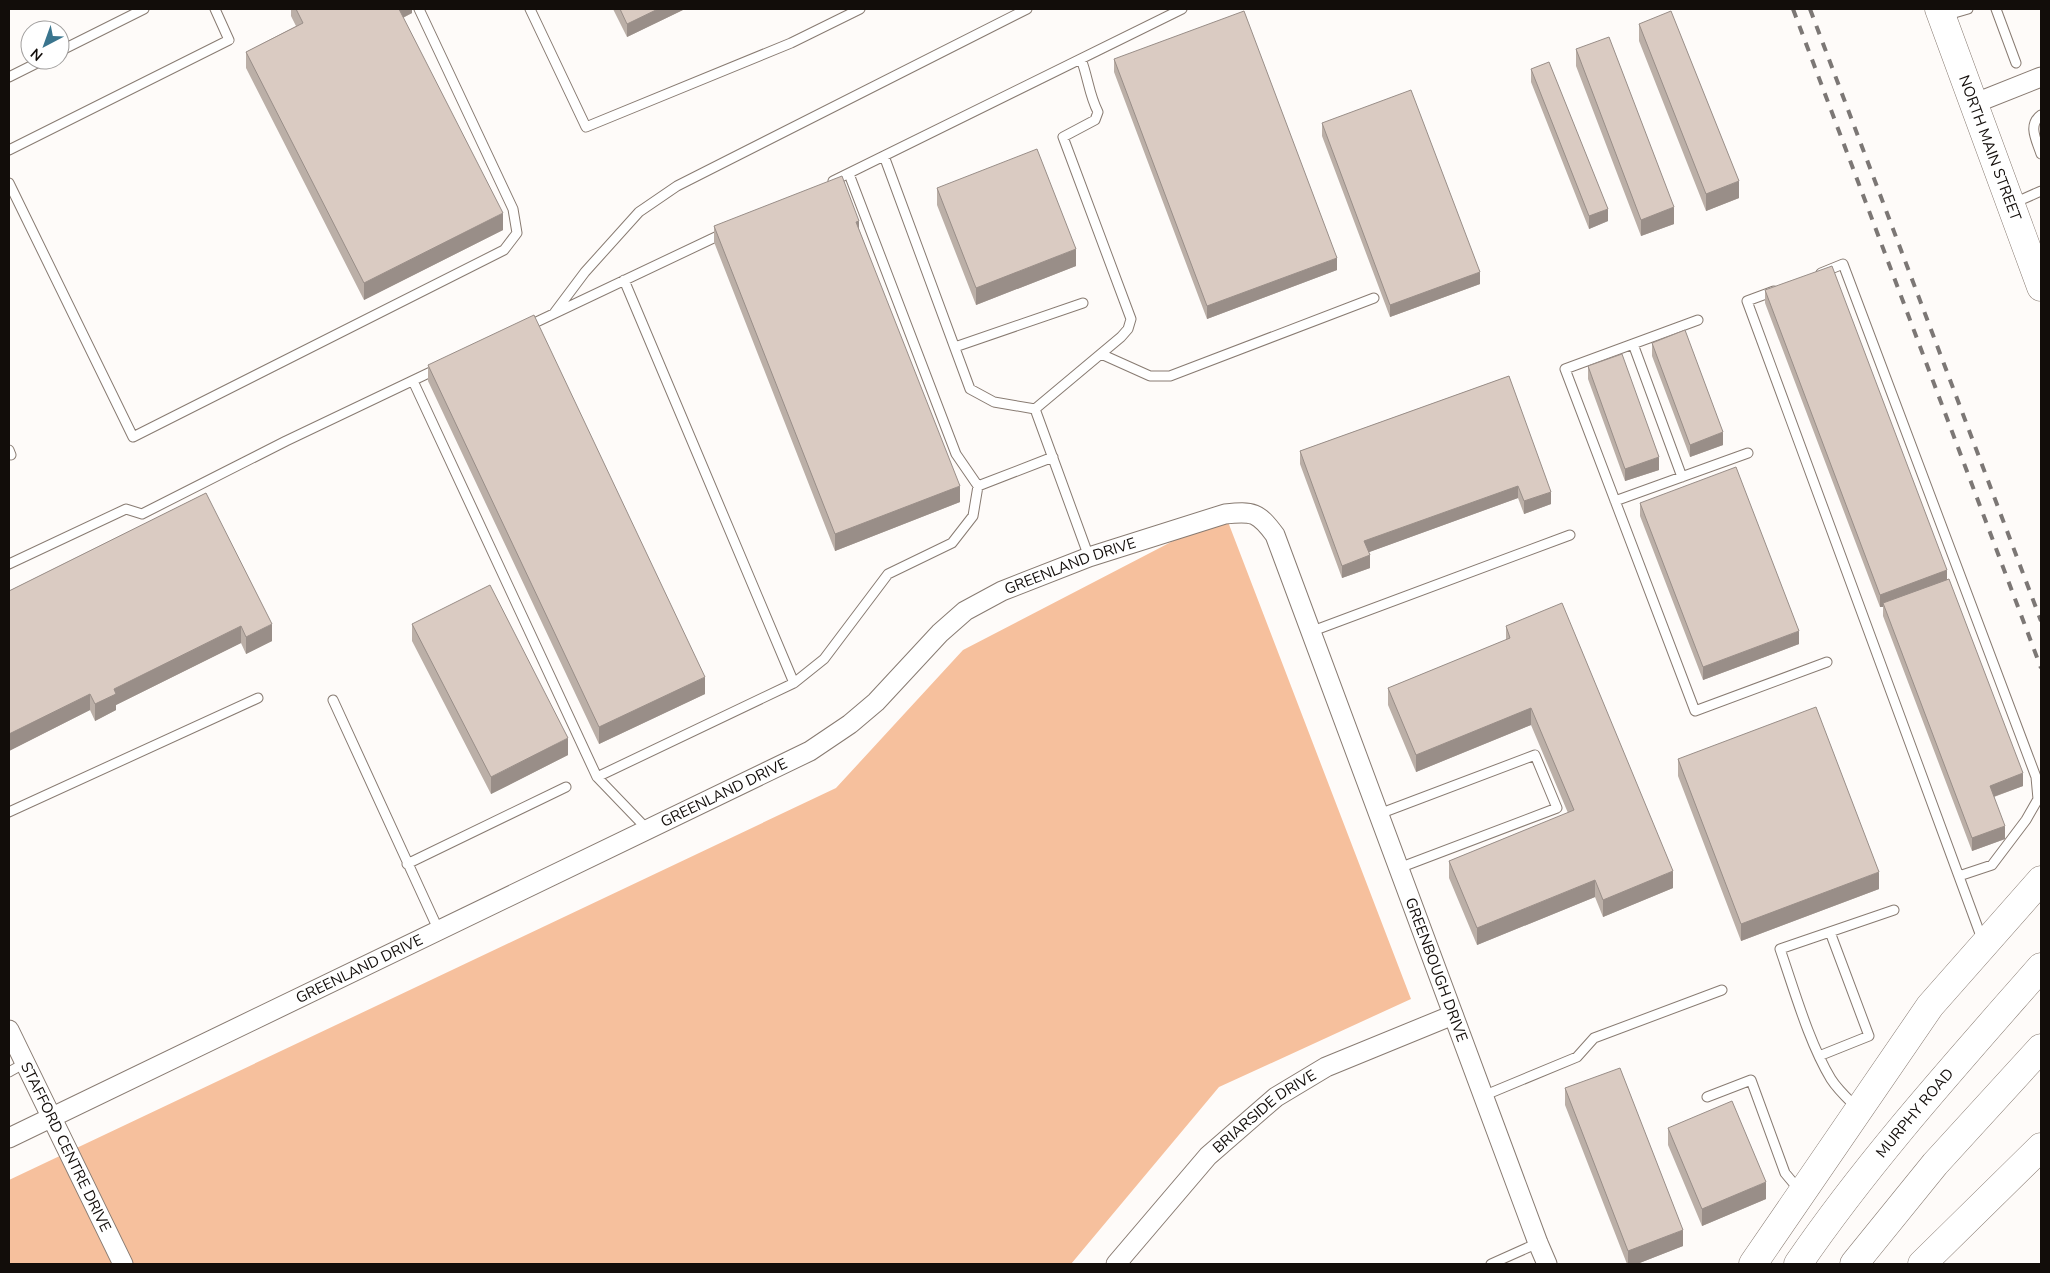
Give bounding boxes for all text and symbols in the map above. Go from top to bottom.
north arrow [20,20,70,70]
text: N [27,44,47,65]
street label: NORTH MAIN STREET [1954,72,2026,224]
street label: GREENLAND DRIVE [1001,533,1138,599]
street label: GREENLAND DRIVE [657,753,791,832]
street label: GREENBOUGH DRIVE [1401,895,1472,1045]
street label: GREENLAND DRIVE [293,930,426,1008]
street label: STAFFORD CENTRE DRIVE [16,1059,116,1235]
street label: MURPHY ROAD [1871,1064,1958,1162]
street label: BRIARSIDE DRIVE [1208,1065,1320,1158]

